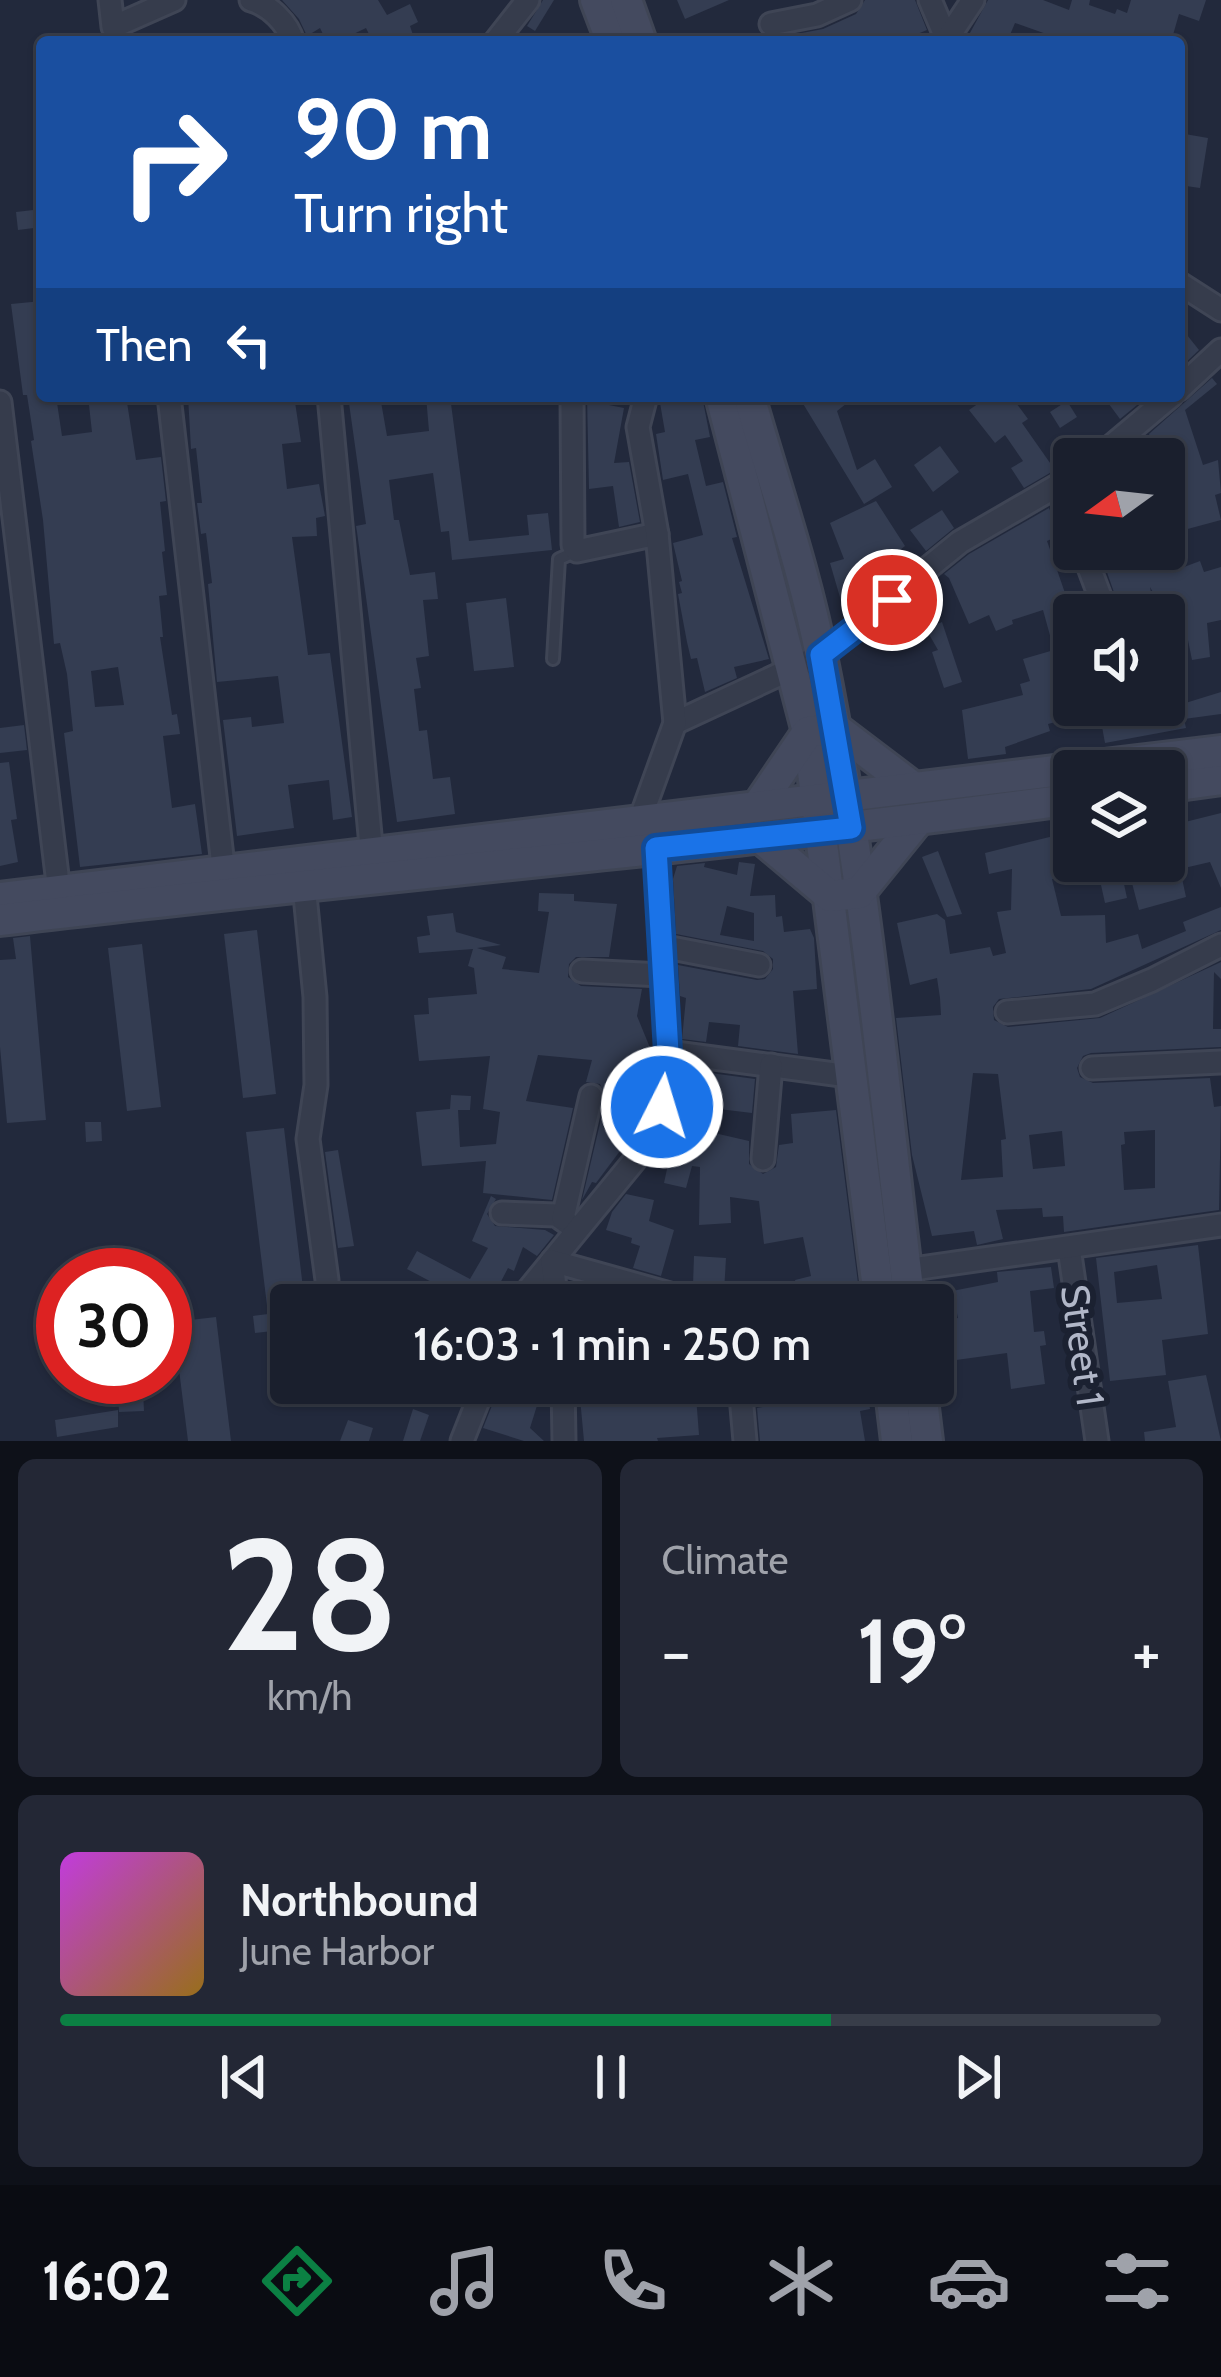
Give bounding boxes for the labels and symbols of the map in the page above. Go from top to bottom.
north arrow [1053,438,1185,570]
pin [841,549,943,651]
position arrow [599,1044,725,1170]
speed limit sign: 30 [36,1248,192,1404]
street label: Street 1 [1051,1281,1115,1409]

